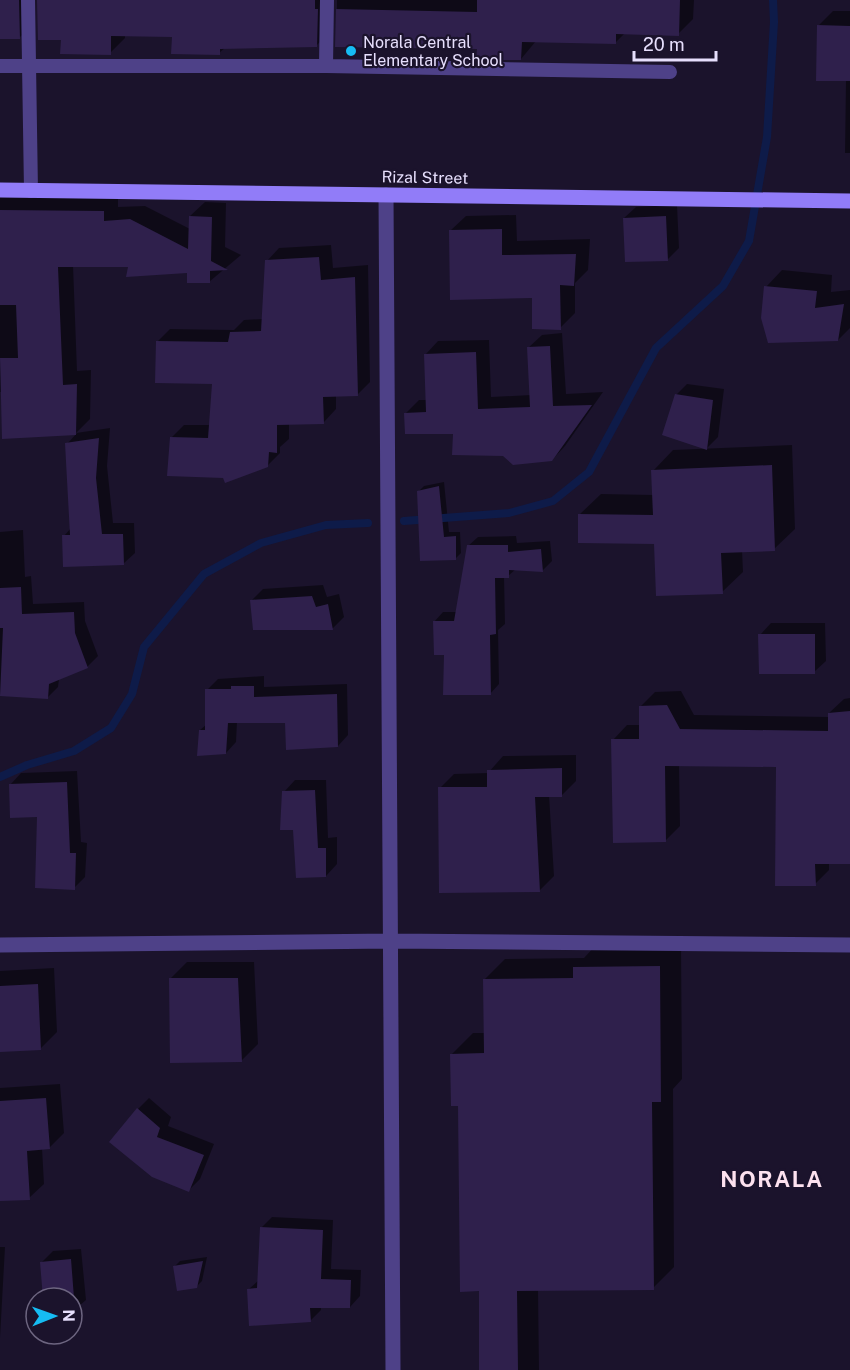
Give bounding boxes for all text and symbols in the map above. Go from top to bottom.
scale bar [634,24,716,62]
place label: Norala Central Elementary School [363,33,504,70]
text: 20 m [643,34,685,55]
marker: Norala Central Elementary School [344,44,358,58]
street label: Rizal Street [381,167,469,188]
district label: NORALA [720,1166,824,1192]
north arrow [24,1286,84,1346]
text: N [59,1309,78,1322]

